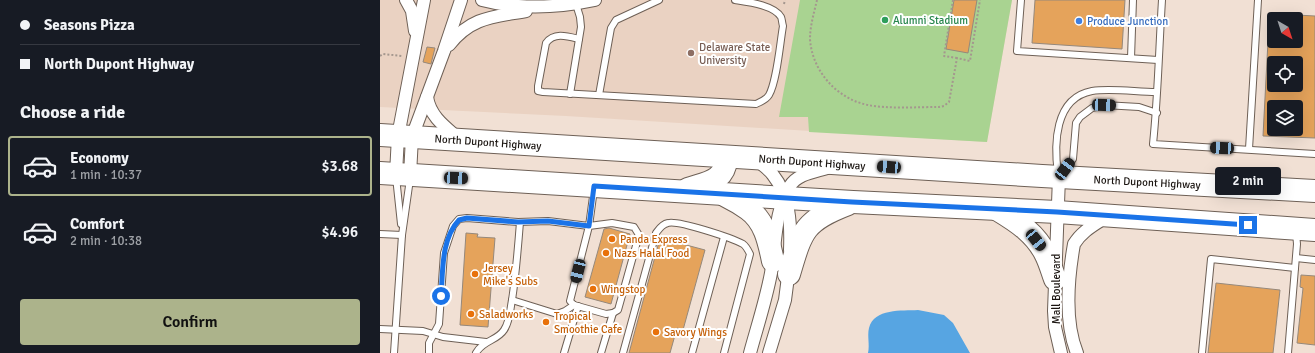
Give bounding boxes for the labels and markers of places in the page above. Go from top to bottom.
place label: Alumni Stadium [893,14,968,27]
marker: Alumni Stadium [880,15,890,25]
place label: Produce Junction [1087,15,1168,28]
marker: Produce Junction [1074,16,1084,26]
place label: Delaware State University [699,41,770,67]
marker: Delaware State University [686,48,696,58]
place label: Panda Express [620,233,688,246]
marker: Panda Express [607,234,617,244]
place label: Nazs Halal Food [614,247,690,260]
marker: Nazs Halal Food [601,248,611,258]
place label: Jersey Mike's Subs [483,262,538,288]
marker: Jersey Mike's Subs [470,269,480,279]
place label: Wingstop [601,283,645,296]
marker: Wingstop [588,284,598,294]
place label: Saladworks [479,308,533,321]
marker: Saladworks [466,309,476,319]
place label: Tropical Smoothie Cafe [554,310,622,336]
marker: Tropical Smoothie Cafe [541,317,551,327]
place label: Savory Wings [664,326,727,339]
marker: Savory Wings [651,327,661,337]

